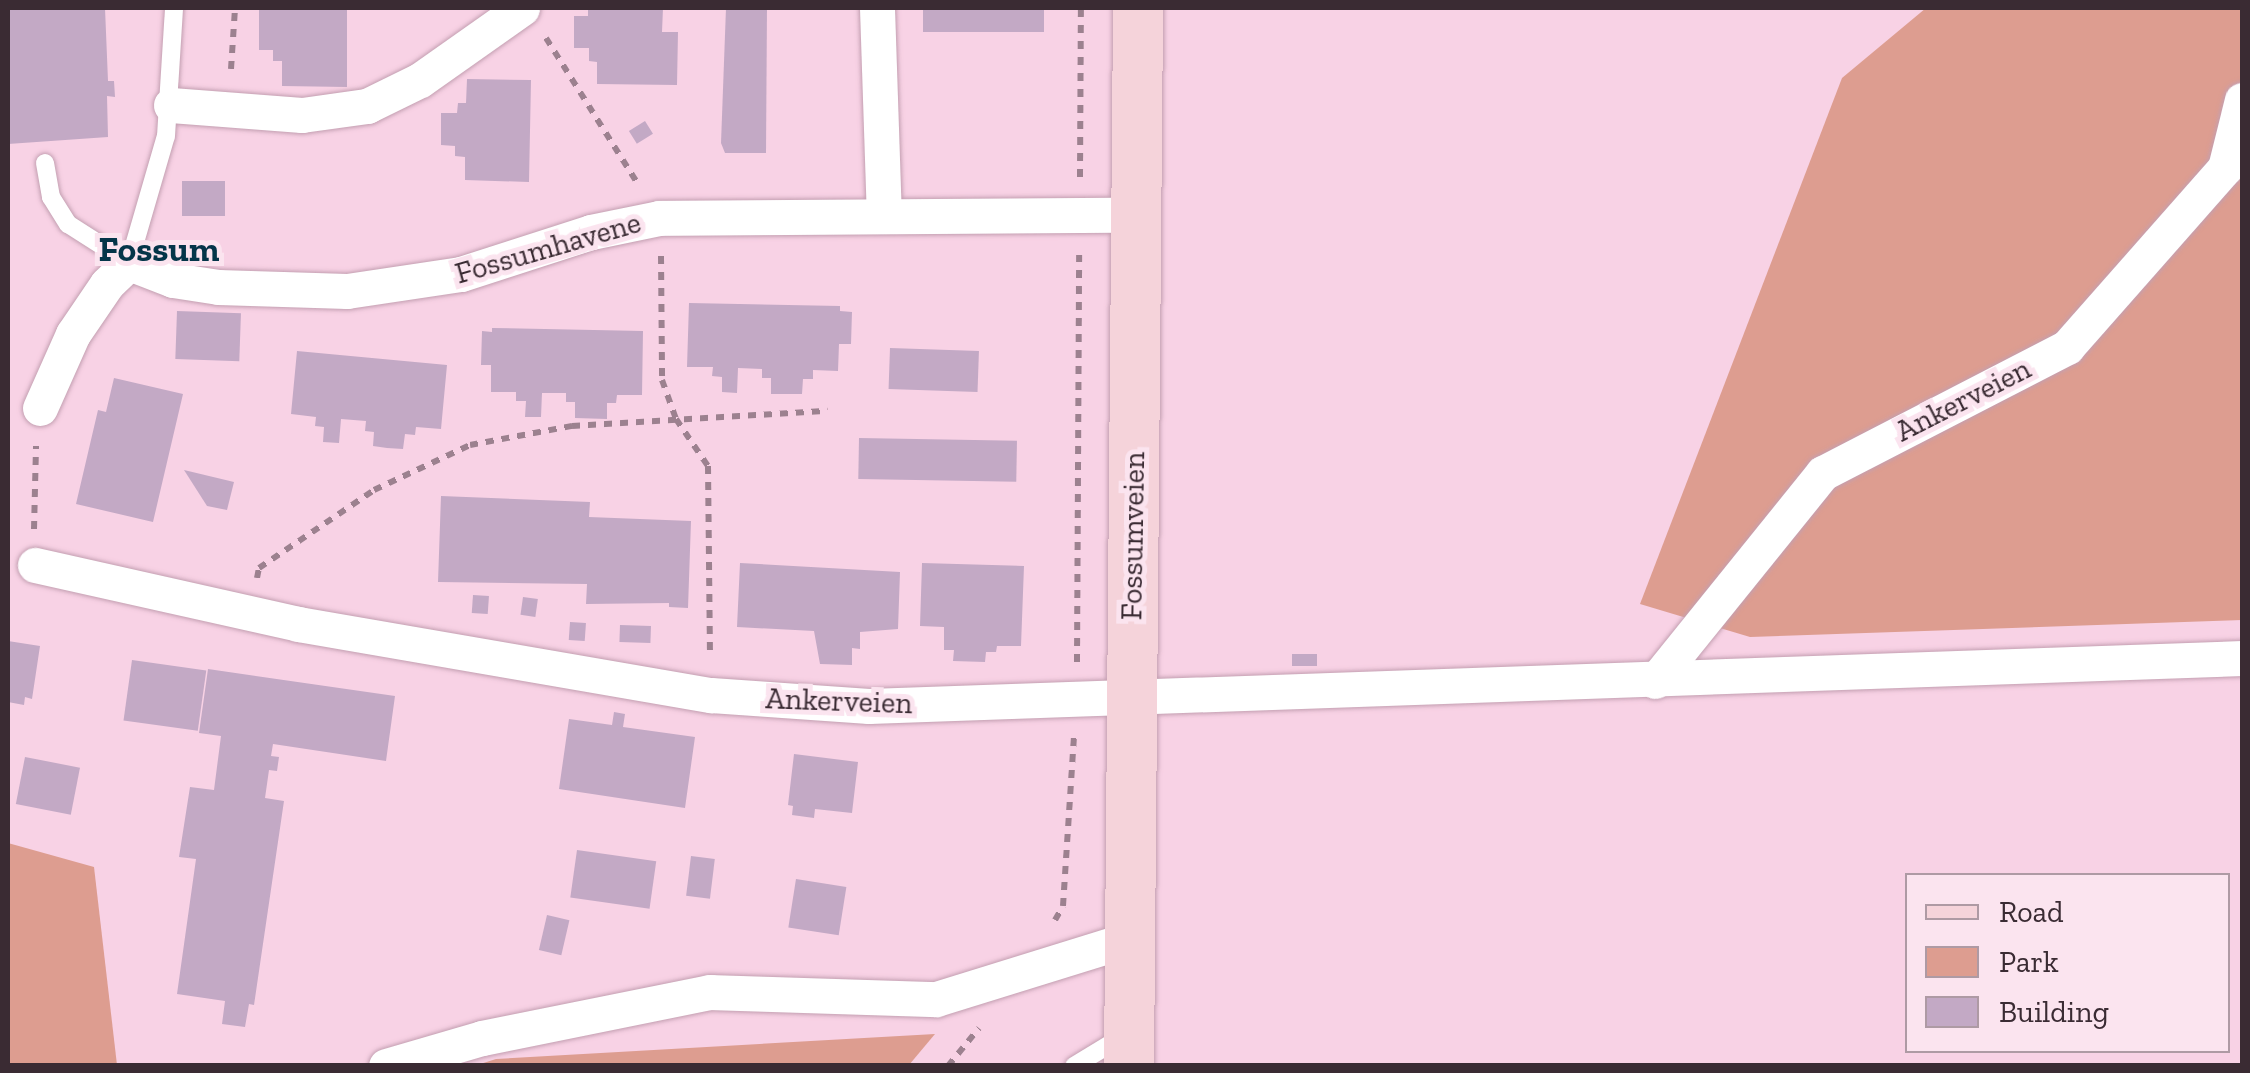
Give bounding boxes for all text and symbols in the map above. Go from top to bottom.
street label: Fossumhavene [451,204,645,292]
district label: Fossum [99,228,219,270]
street label: Ankerveien [1889,351,2037,449]
street label: Fossumveien [1114,452,1152,620]
street label: Ankerveien [765,680,913,722]
legend [1905,873,2230,1053]
text: Road [1999,894,2064,930]
text: Park [1999,944,2059,980]
text: Building [1999,994,2109,1030]

